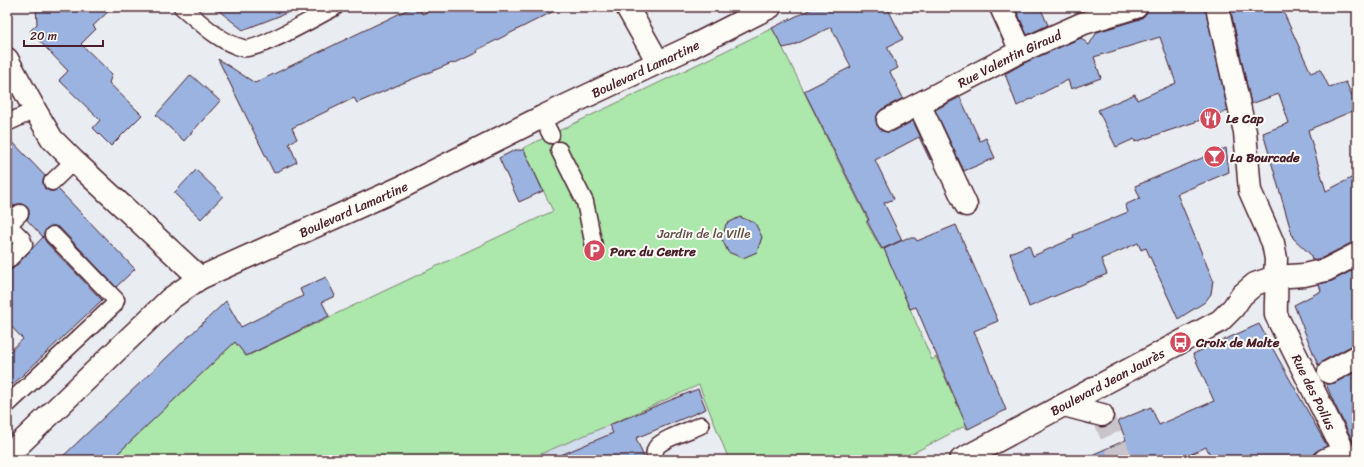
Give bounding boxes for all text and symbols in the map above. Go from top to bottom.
scale bar [24,22,103,48]
street label: Rue Valentin Giraud [953,23,1066,94]
text: 20 m [30,25,57,47]
street label: Boulevard Lamartine [587,33,704,104]
restaurant icon: Le Cap [1197,105,1223,131]
place label: Le Cap [1226,107,1264,130]
bar icon: La Bourcade [1202,144,1228,170]
place label: La Bourcade [1230,146,1300,169]
street label: Boulevard Lamartine [295,174,412,244]
park label: Jardin de la Ville [656,222,751,245]
parking icon: Parc du Centre [582,238,608,264]
place label: Parc du Centre [610,240,696,263]
bus stop icon: Croix de Malte [1167,329,1193,355]
place label: Croix de Malte [1195,331,1280,354]
street label: Boulevard Jean Jaurès [1046,341,1170,422]
street label: Rue des Poilus [1286,350,1343,435]

